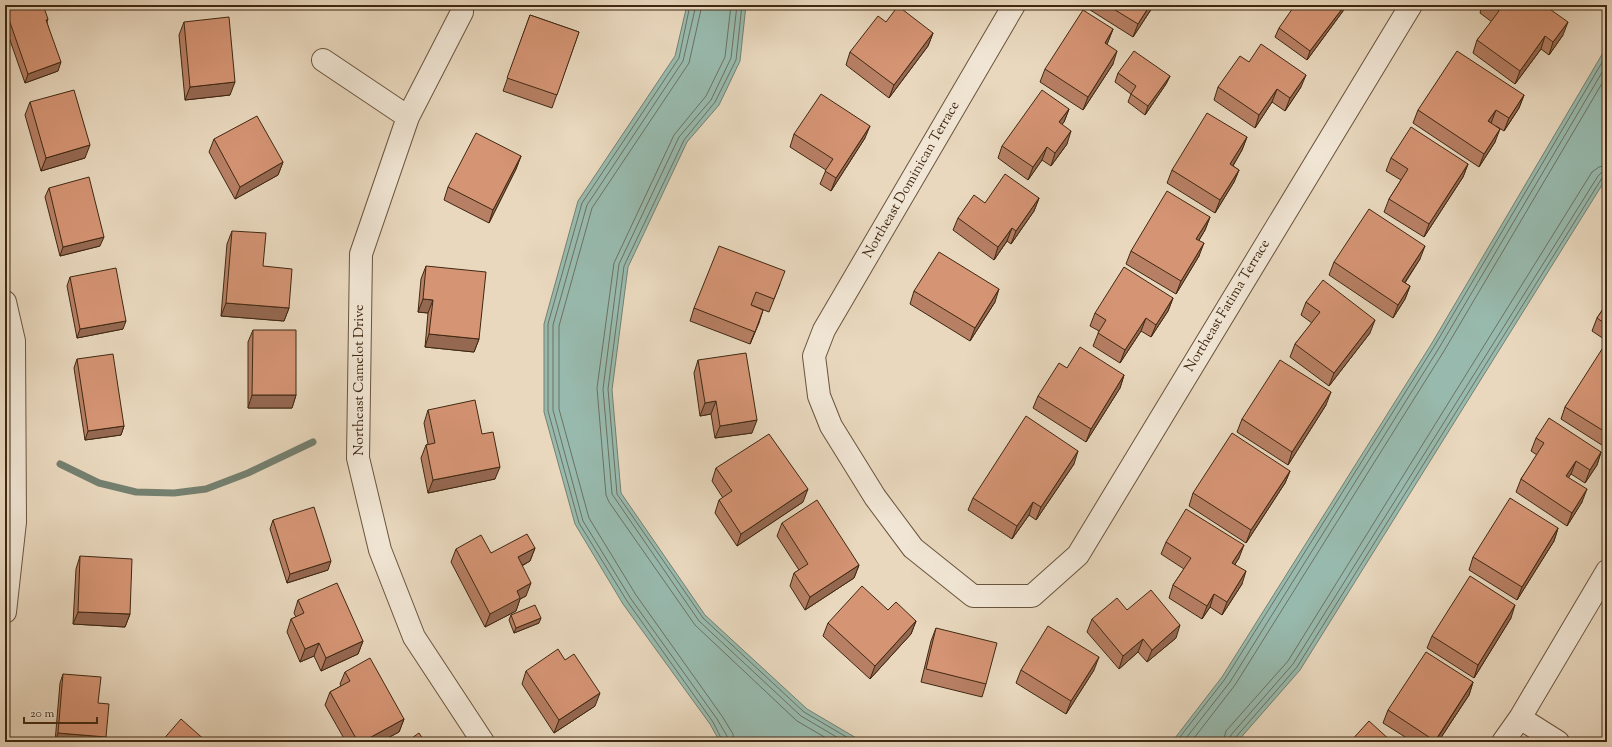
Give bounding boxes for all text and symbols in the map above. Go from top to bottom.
street label: Northeast Dominican Terrace [859,98,965,262]
street label: Northeast Fatima Terrace [1180,236,1276,376]
street label: Northeast Camelot Drive [350,304,370,456]
scale bar [24,699,97,725]
text: 20 m [30,705,55,723]

